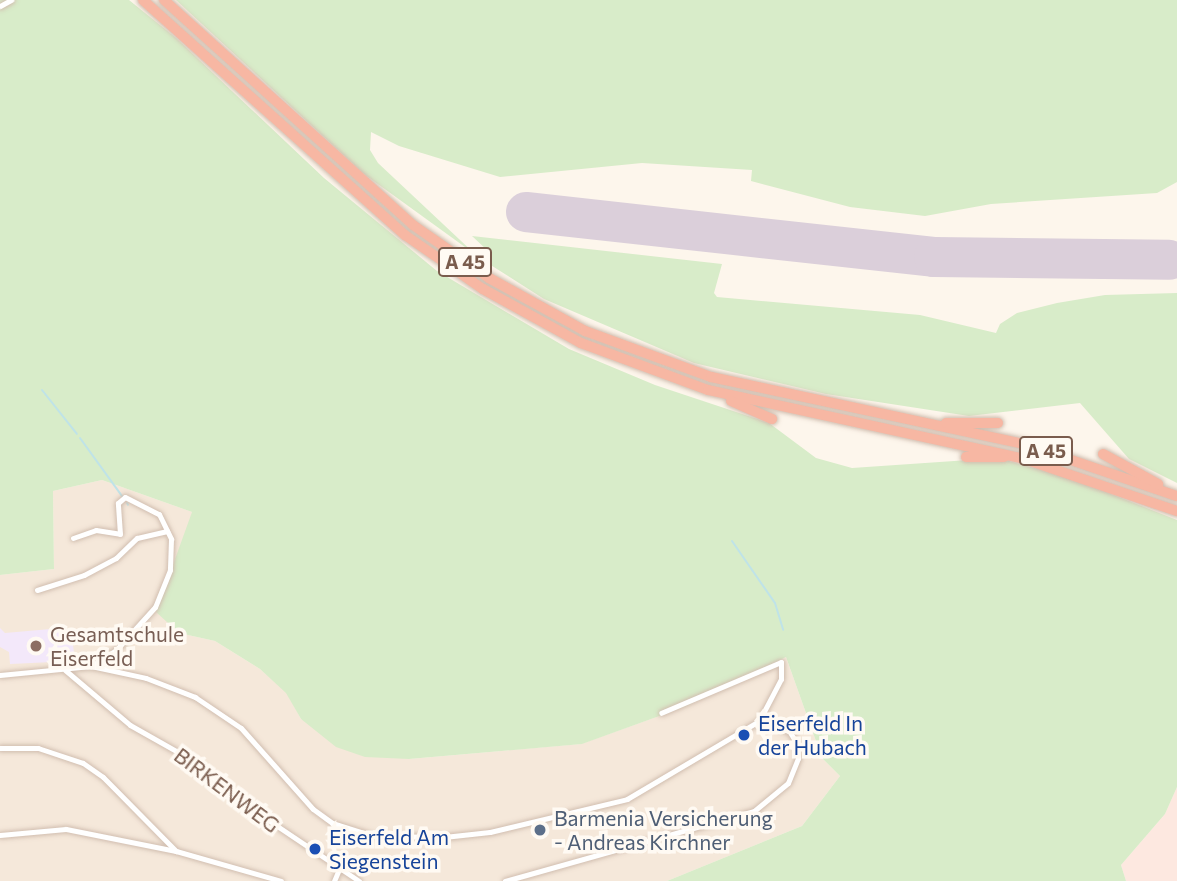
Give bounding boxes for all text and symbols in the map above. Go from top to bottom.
road number: A 45 [437,246,493,278]
road number: A 45 [1018,436,1074,466]
place label: Gesamtschule Eiserfeld [50,621,184,671]
marker: Gesamtschule Eiserfeld [28,638,44,654]
place label: Eiserfeld In der Hubach [758,710,867,760]
marker: Eiserfeld In der Hubach [736,727,752,743]
street label: BIRKENWEG [169,742,285,838]
place label: Barmenia Versicherung - Andreas Kirchner [554,805,773,855]
marker: Barmenia Versicherung - Andreas Kirchner [532,822,548,838]
place label: Eiserfeld Am Siegenstein [329,824,449,874]
marker: Eiserfeld Am Siegenstein [307,841,323,857]

